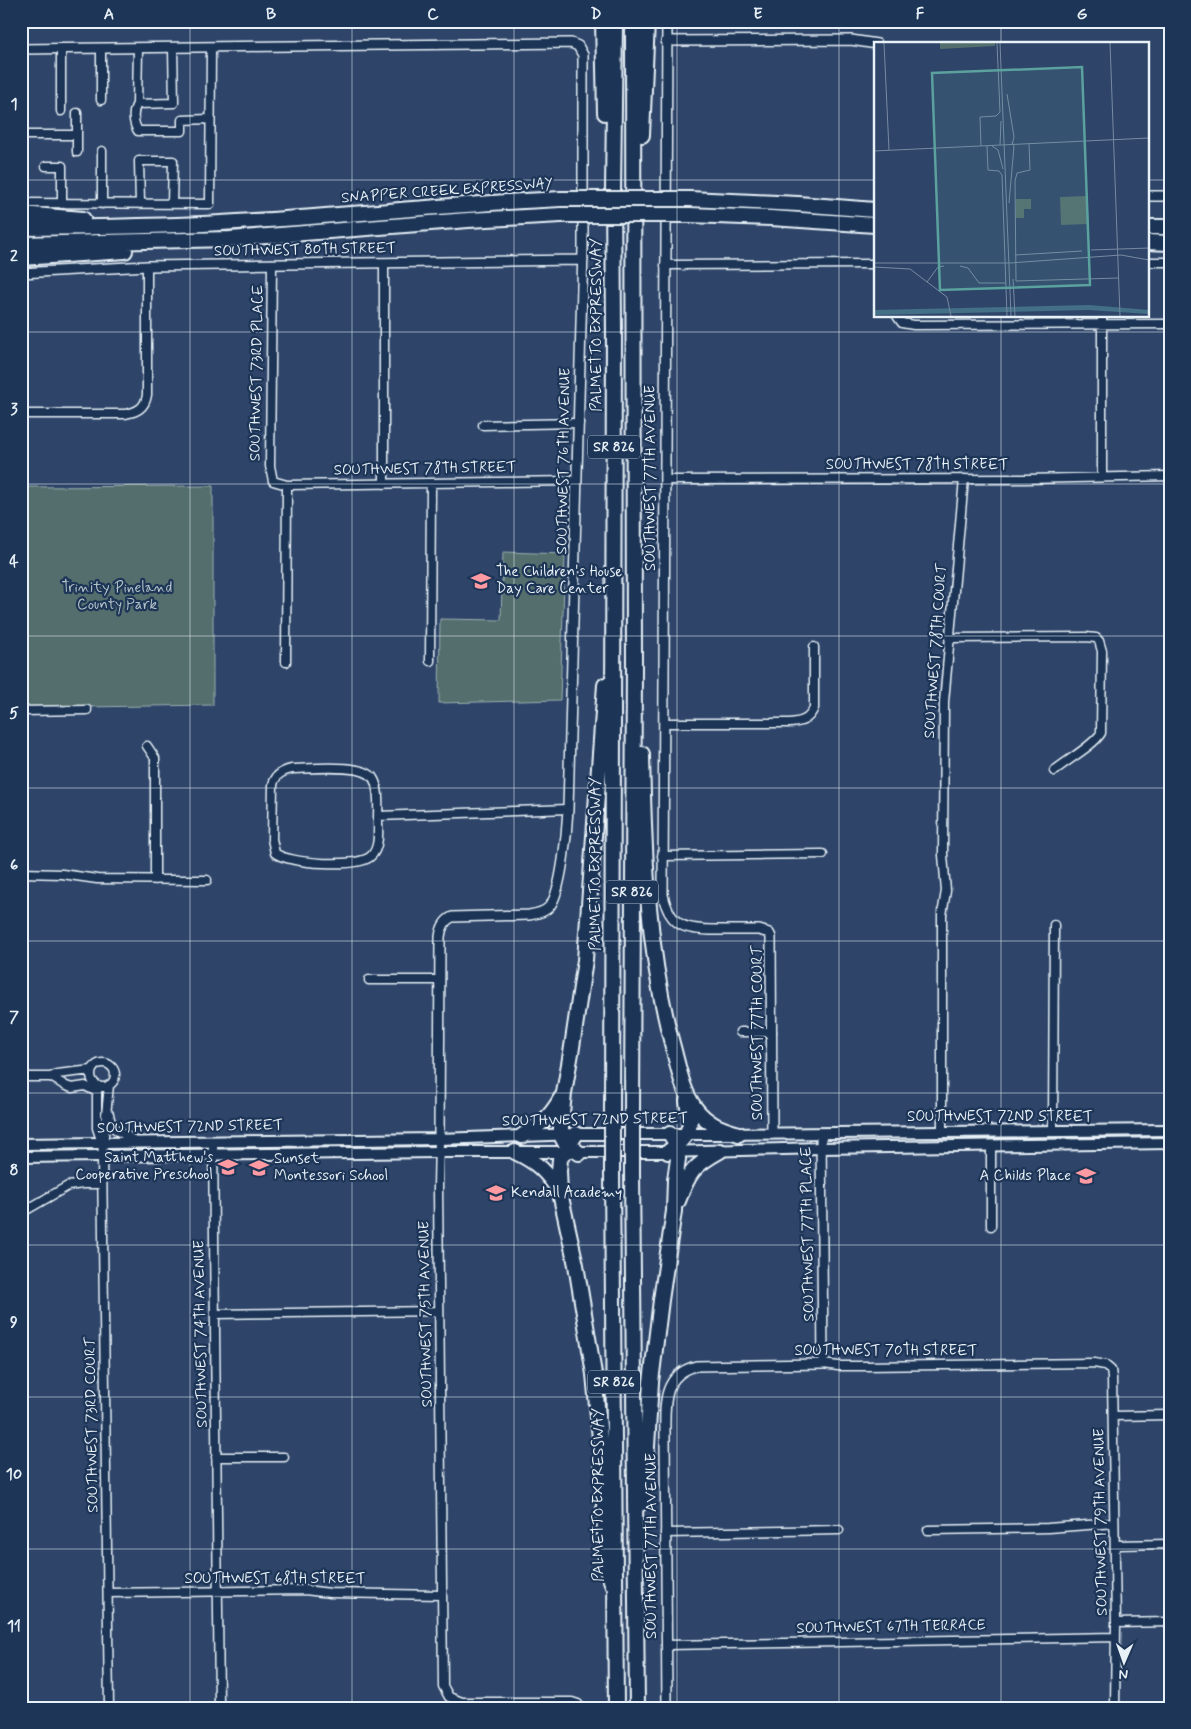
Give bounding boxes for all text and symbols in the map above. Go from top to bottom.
text: A [104,4,114,25]
text: B [266,4,276,25]
text: C [427,4,439,25]
text: D [590,4,602,25]
text: E [753,4,763,25]
text: F [916,4,925,25]
text: G [1077,4,1088,25]
inset map [874,42,1148,318]
text: 1 [10,94,18,115]
street label: SNAPPER CREEK EXPRESSWAY [340,174,554,208]
street label: SOUTHWEST 80TH STREET [214,238,396,262]
street label: PALMETTO EXPRESSWAY [587,238,607,412]
text: 2 [10,246,18,267]
street label: SOUTHWEST 73RD PLACE [245,284,269,461]
street label: SOUTHWEST 76TH AVENUE [552,367,576,555]
street label: SOUTHWEST 77TH AVENUE [641,385,661,571]
text: 3 [10,399,18,420]
road number: SR 826 [588,436,640,458]
street label: SOUTHWEST 78TH STREET [826,455,1008,475]
street label: SOUTHWEST 78TH STREET [334,457,517,481]
text: 4 [9,551,19,572]
place label: The Children's House Day Care Center [496,562,622,599]
street label: SOUTHWEST 78TH COURT [920,562,952,739]
school or university icon: The Children's House Day Care Center [470,570,492,592]
park label: Trinity Pineland County Park [62,578,173,615]
text: 5 [9,703,19,724]
street label: PALMETTO EXPRESSWAY [586,777,606,951]
text: 6 [10,855,18,876]
road number: SR 826 [606,880,658,904]
street label: SOUTHWEST 77TH COURT [748,945,768,1120]
text: 7 [9,1007,19,1028]
street label: SOUTHWEST 72ND STREET [907,1107,1093,1127]
street label: SOUTHWEST 72ND STREET [502,1108,688,1132]
street label: SOUTHWEST 72ND STREET [97,1115,283,1139]
street label: SOUTHWEST 77TH PLACE [796,1146,820,1322]
place label: Saint Matthew's Cooperative Preschool [75,1148,213,1185]
place label: Sunset Montessori School [274,1149,388,1186]
school or university icon: Saint Matthew's Cooperative Preschool [217,1156,239,1178]
school or university icon: Sunset Montessori School [248,1157,270,1179]
text: 8 [9,1160,19,1181]
school or university icon: A Childs Place [1075,1165,1097,1187]
place label: A Childs Place [980,1166,1071,1186]
school or university icon: Kendall Academy [485,1182,507,1204]
place label: Kendall Academy [511,1183,622,1203]
street label: SOUTHWEST 75TH AVENUE [414,1220,438,1407]
street label: SOUTHWEST 74TH AVENUE [189,1240,213,1428]
text: 9 [10,1312,18,1333]
street label: SOUTHWEST 73RD COURT [80,1336,104,1513]
street label: SOUTHWEST 70TH STREET [794,1341,978,1361]
road number: SR 826 [588,1370,640,1394]
street label: PALMETTO EXPRESSWAY [589,1408,609,1582]
street label: SOUTHWEST 79TH AVENUE [1089,1428,1113,1616]
street label: SOUTHWEST 77TH AVENUE [642,1453,662,1639]
text: 10 [6,1464,22,1485]
street label: SOUTHWEST 68TH STREET [184,1569,366,1589]
street label: SOUTHWEST 67TH TERRACE [796,1615,986,1639]
text: 11 [7,1616,21,1637]
north arrow [1098,1636,1148,1686]
text: N [1119,1665,1129,1683]

